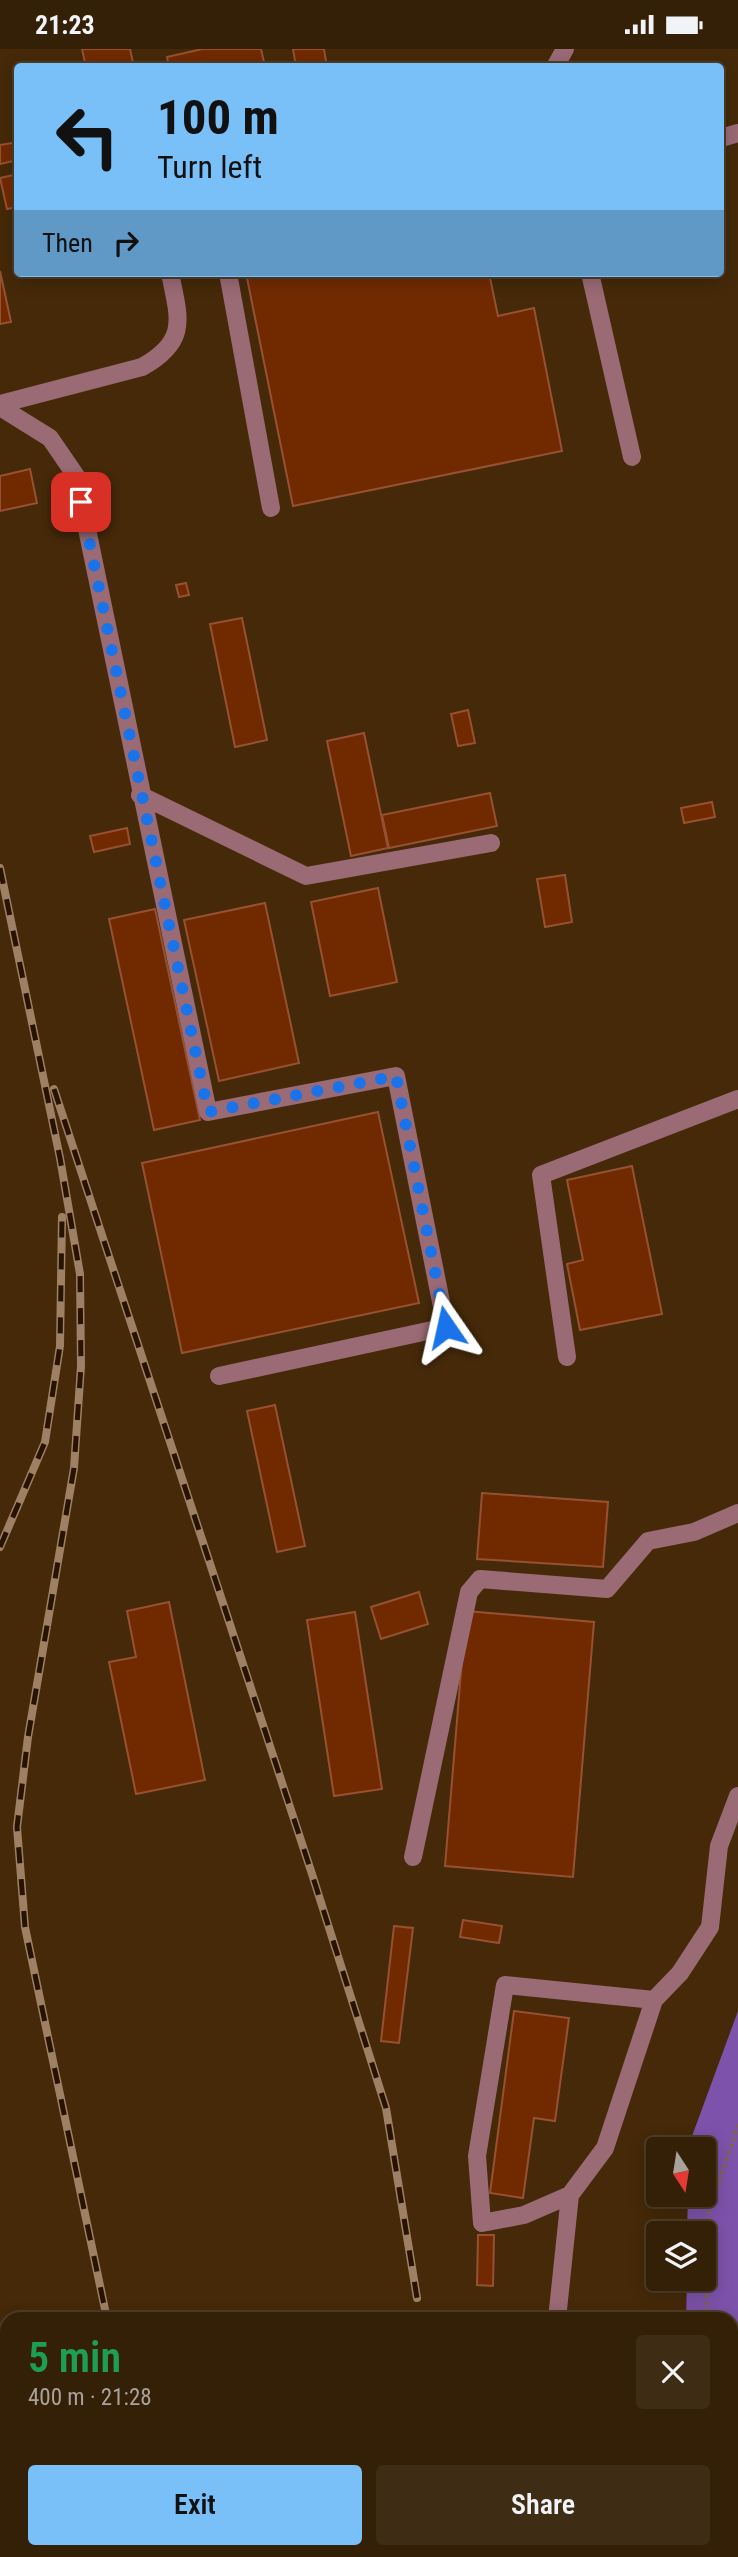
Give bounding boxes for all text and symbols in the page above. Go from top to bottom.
text: 21:23 [35,10,95,40]
text: 100 m [157,89,279,146]
icon: left [42,91,133,182]
text: Turn left [157,148,262,186]
icon: right [107,224,145,262]
text: Then [42,228,93,258]
pin [51,472,111,532]
icon: arrive [62,483,100,521]
position arrow [409,1290,483,1364]
north arrow [646,2137,716,2207]
map controls [646,2137,716,2291]
button: layers [646,2221,716,2291]
text: 5 min [28,2333,121,2382]
button: close [636,2335,710,2409]
text: 400 m · 21:28 [28,2384,152,2411]
button: Exit [28,2465,362,2545]
button: Share [376,2465,710,2545]

